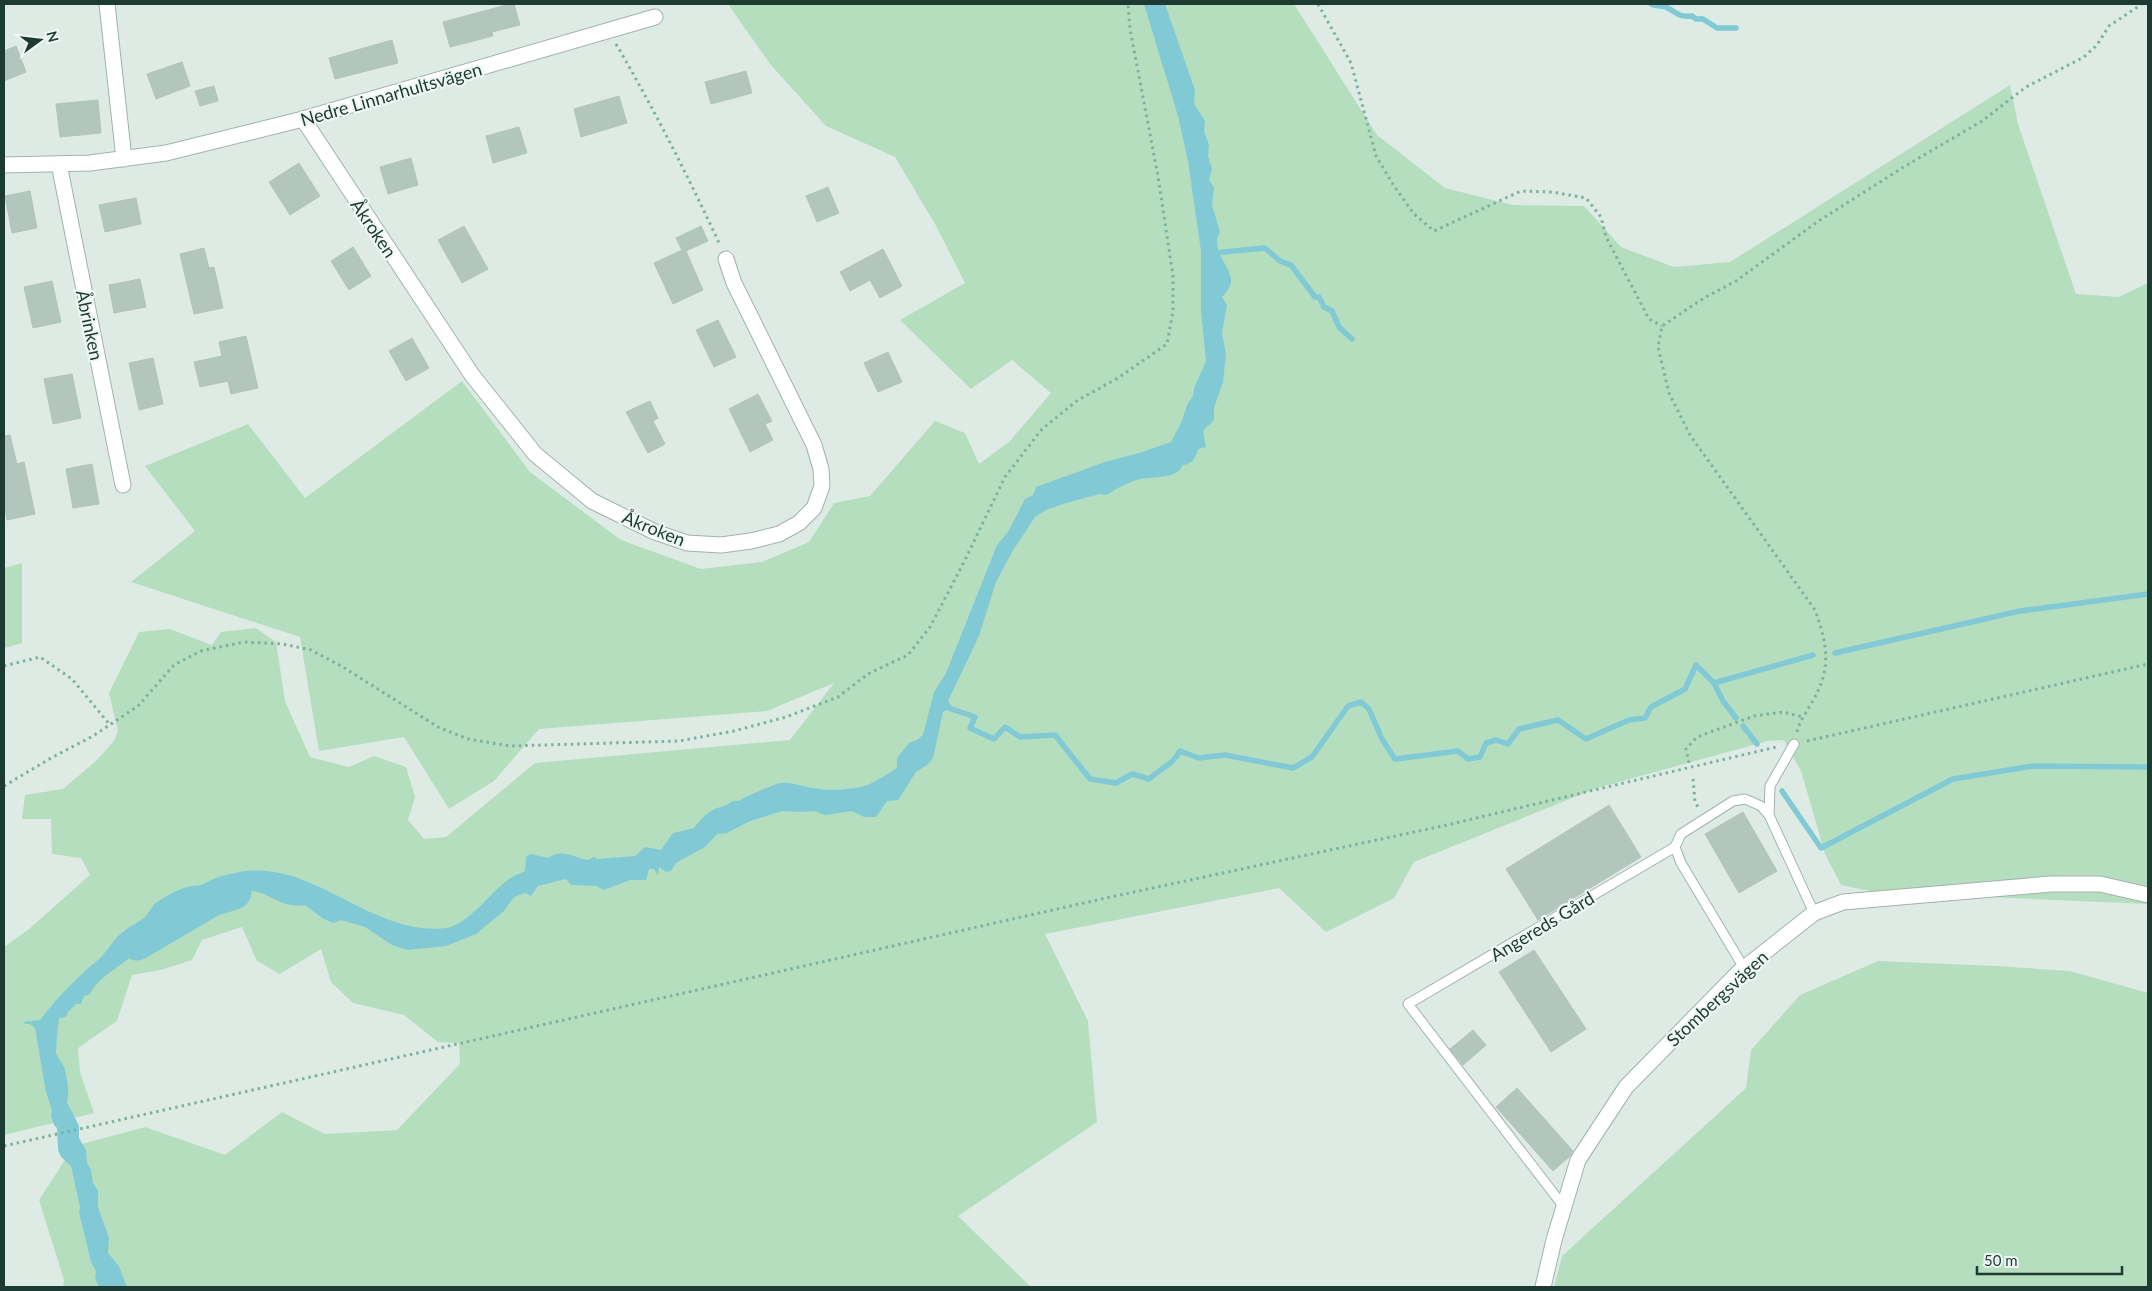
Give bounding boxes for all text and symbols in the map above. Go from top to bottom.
north arrow [15,15,65,65]
text: N [43,29,63,44]
street label: Nedre Linnarhultsvägen [298,58,484,130]
street label: Åkroken [346,195,402,261]
street label: Åbrinken [72,288,108,362]
street label: Åkroken [619,505,689,551]
street label: Angereds Gård [1486,886,1598,966]
street label: Stombergsvägen [1662,945,1772,1051]
scale bar [1977,1244,2122,1276]
text: 50 m [1984,1251,2018,1269]

